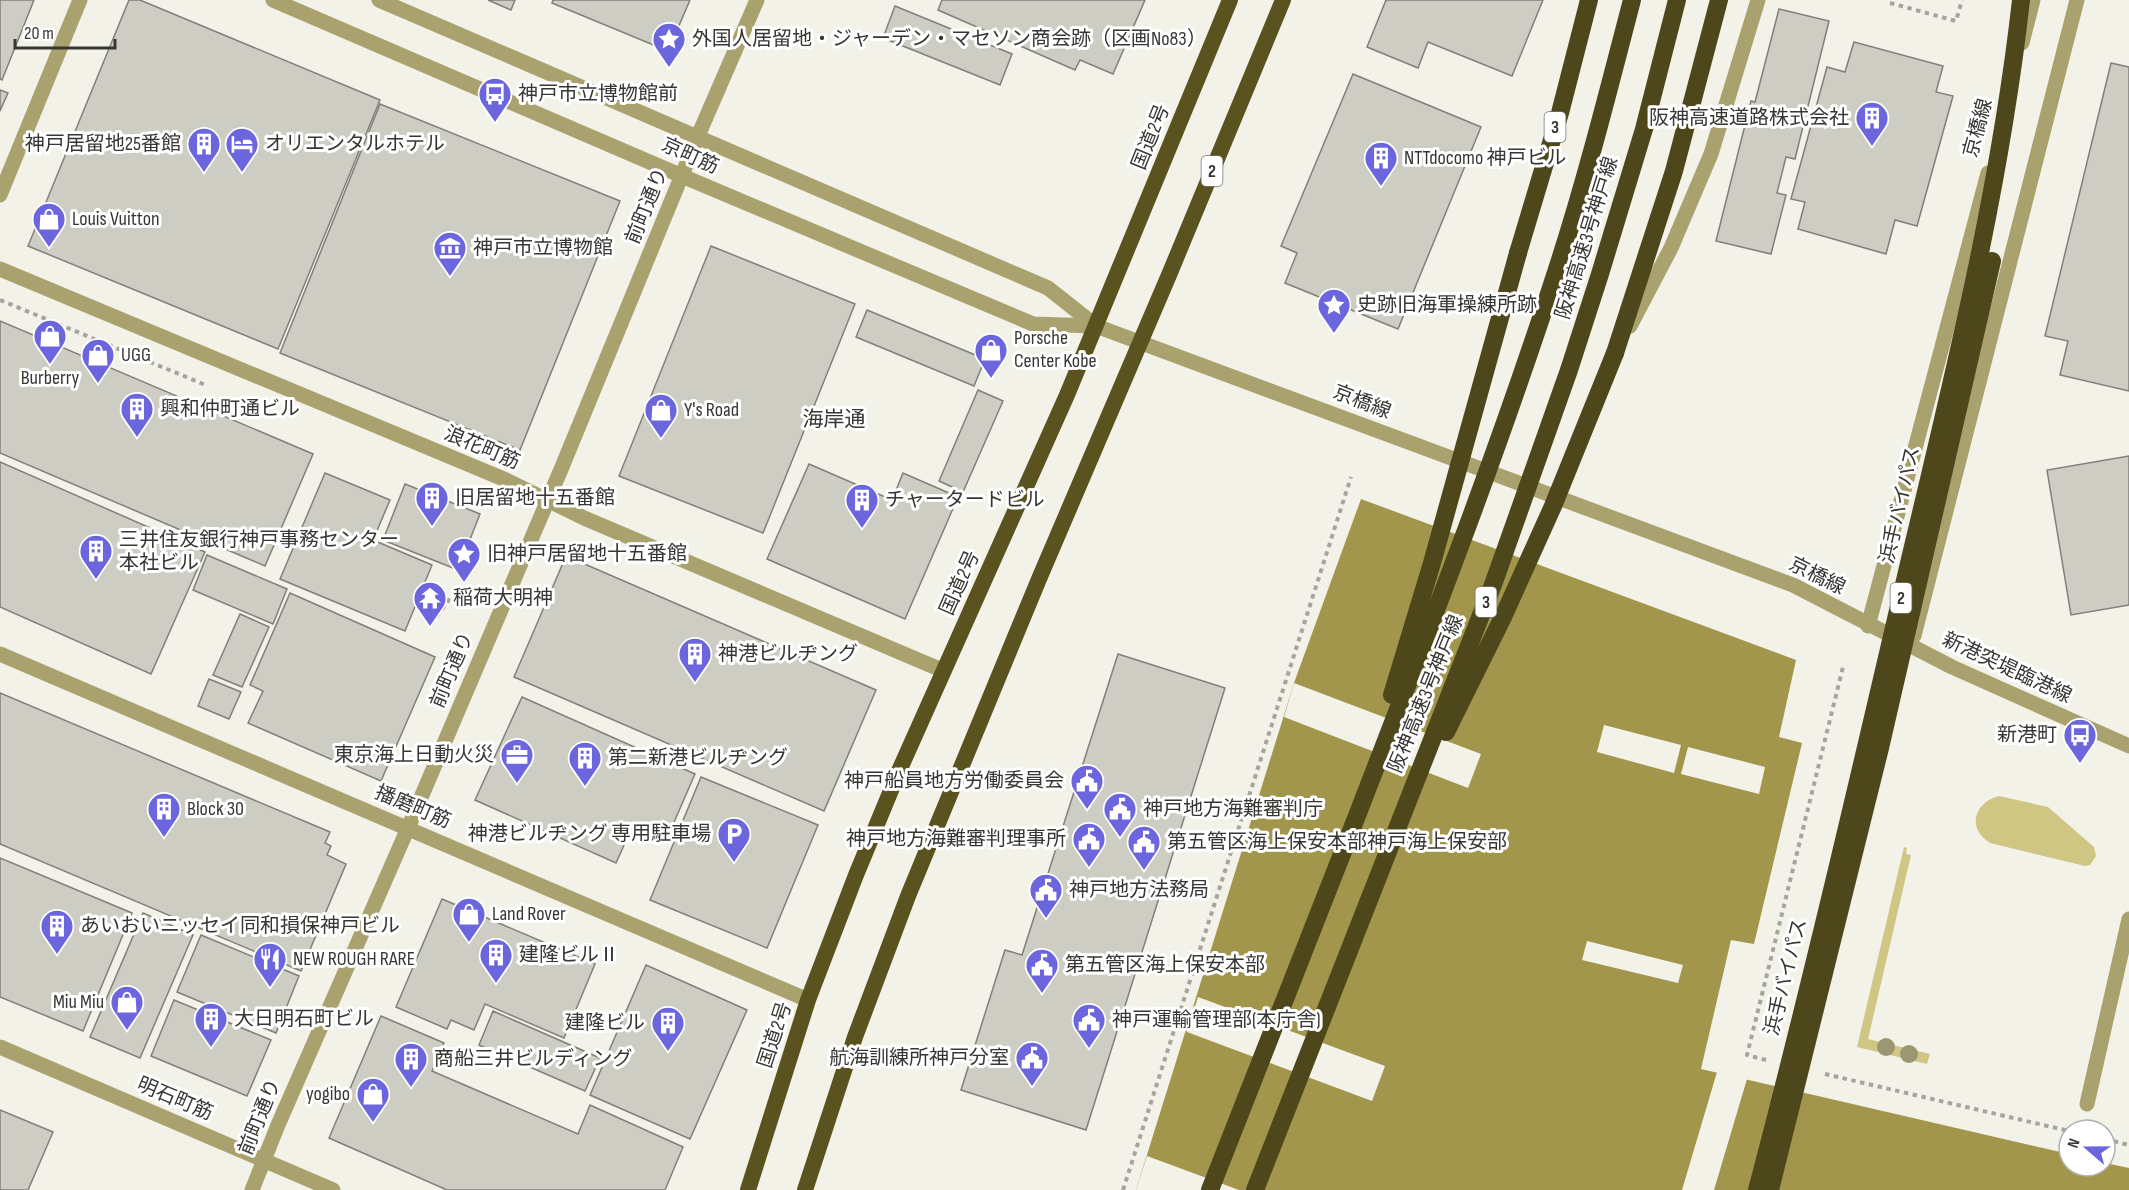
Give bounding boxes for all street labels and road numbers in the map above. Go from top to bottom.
street label: 京橋線 [1959,96,1997,160]
street label: 国道2号 [1127,101,1175,173]
road number: 3 [1544,112,1566,142]
street label: 京町筋 [658,133,722,179]
street label: 阪神高速3号神戸線 [1551,154,1623,322]
road number: 2 [1202,156,1222,186]
street label: 前町通り [621,164,673,248]
street label: 京橋線 [1330,380,1394,424]
street label: 浪花町筋 [440,421,524,475]
street label: 浜手バイパス [1875,444,1925,566]
street label: 国道2号 [935,547,985,619]
street label: 京橋線 [1785,552,1849,600]
road number: 2 [1890,583,1912,613]
road number: 3 [1476,587,1496,617]
street label: 阪神高速3号神戸線 [1383,611,1469,777]
street label: 前町通り [425,628,479,712]
street label: 新港突堤臨港線 [1938,628,2076,708]
street label: 播磨町筋 [371,780,455,834]
street label: 浜手バイパス [1760,916,1812,1038]
street label: 国道2号 [753,999,797,1071]
street label: 明石町筋 [133,1072,217,1126]
street label: 前町通り [234,1075,286,1159]

